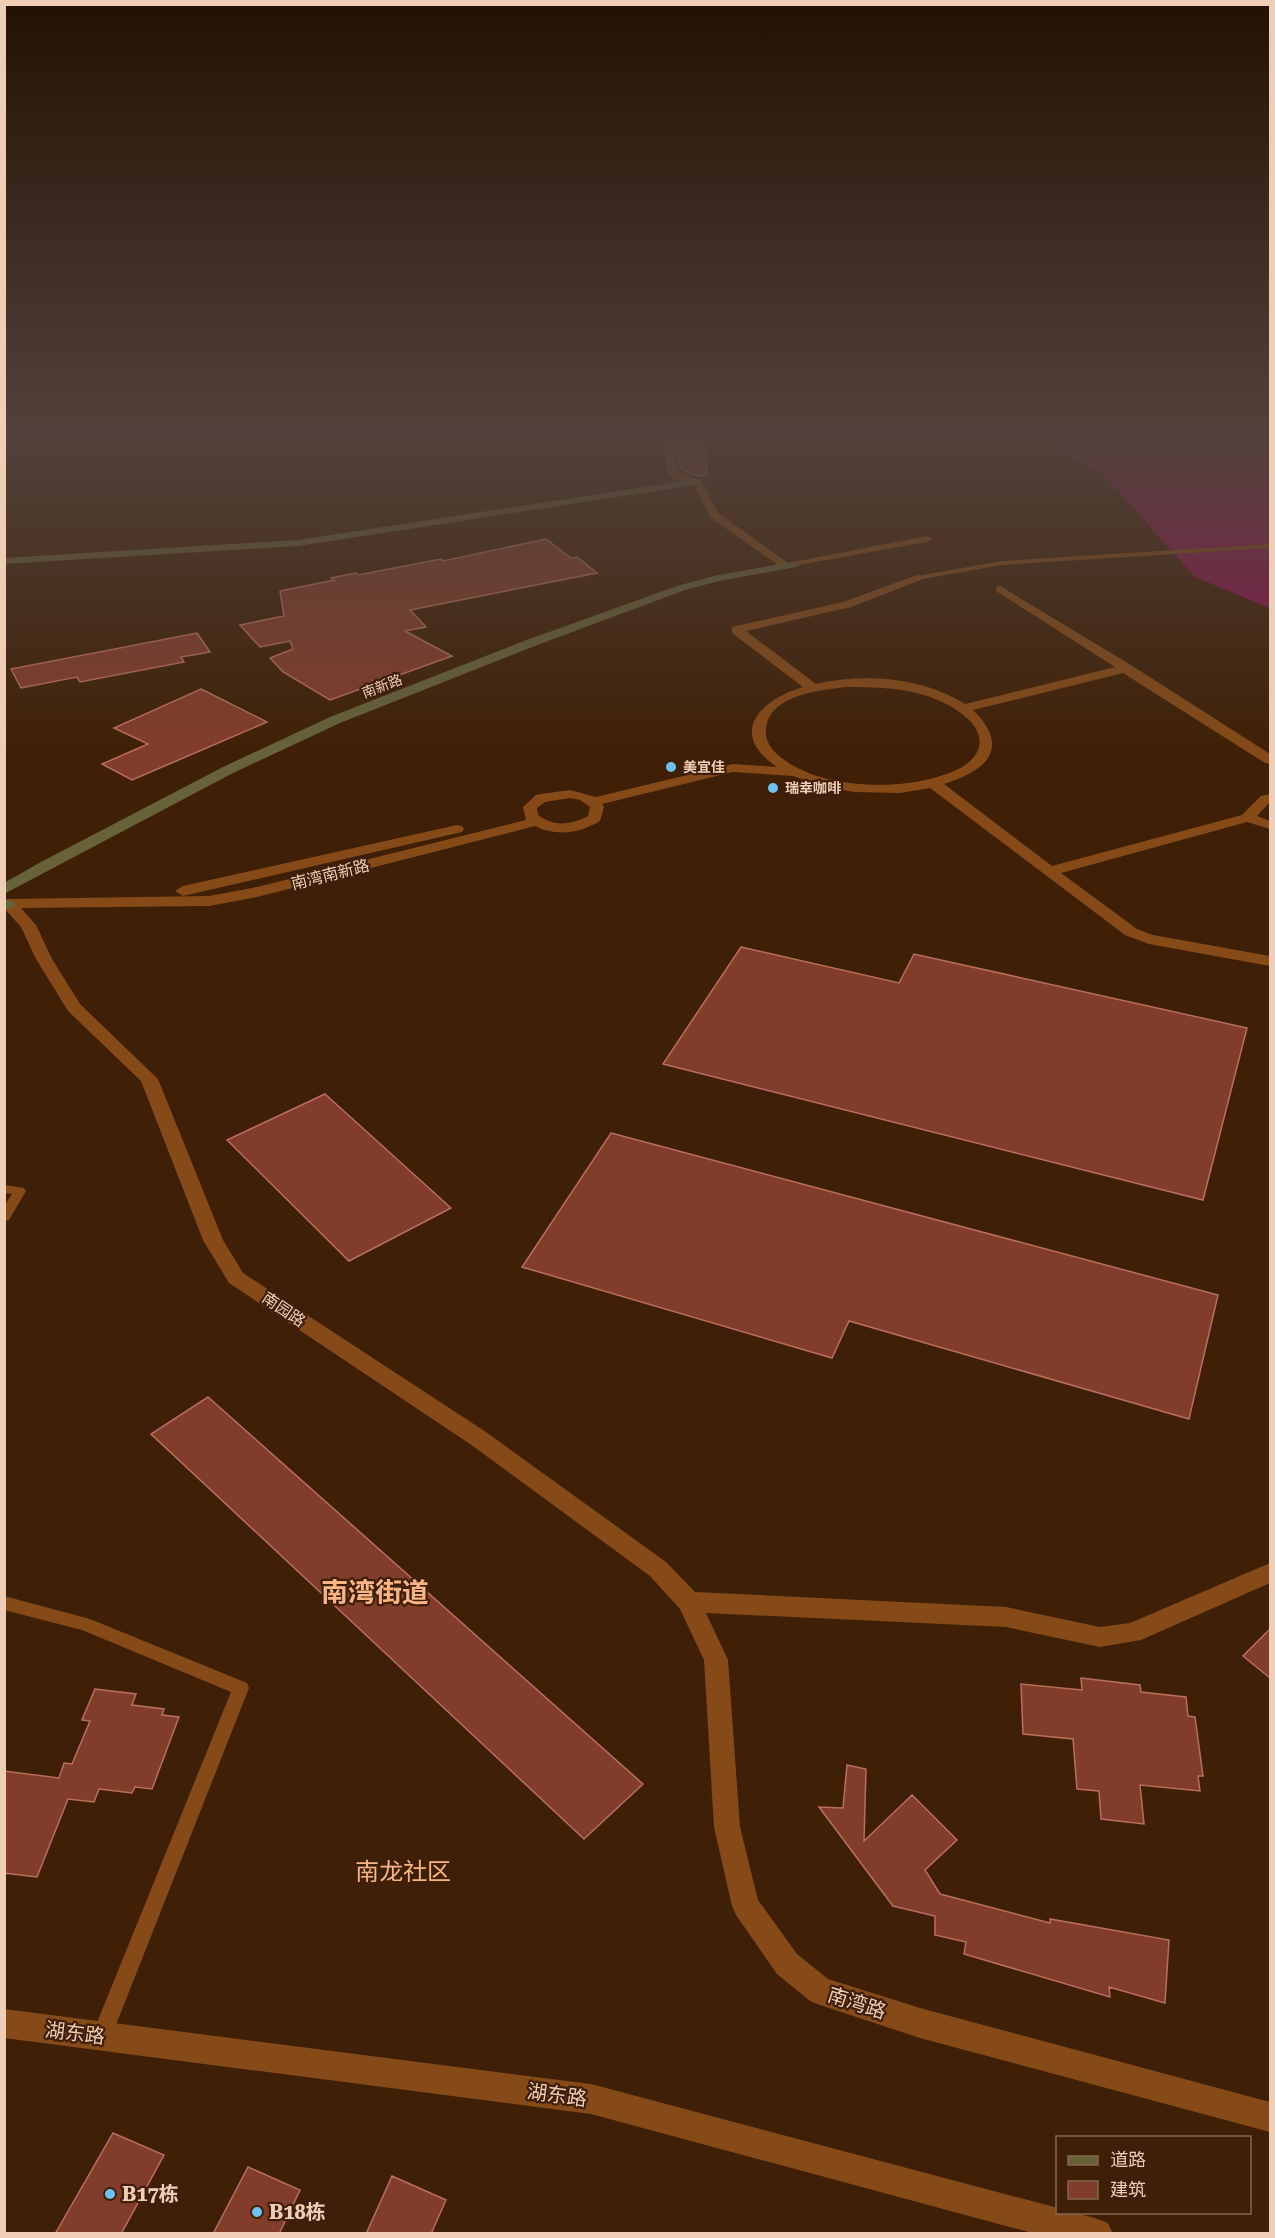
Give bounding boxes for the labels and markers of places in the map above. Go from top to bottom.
place label: 美宜佳 [683,759,725,775]
marker: 美宜佳 [664,760,678,774]
place label: 瑞幸咖啡 [785,780,842,796]
marker: 瑞幸咖啡 [766,781,780,795]
place label: B17栋 [122,2182,179,2206]
marker: B17栋 [103,2187,117,2201]
place label: B18栋 [269,2200,326,2224]
marker: B18栋 [250,2205,264,2219]

